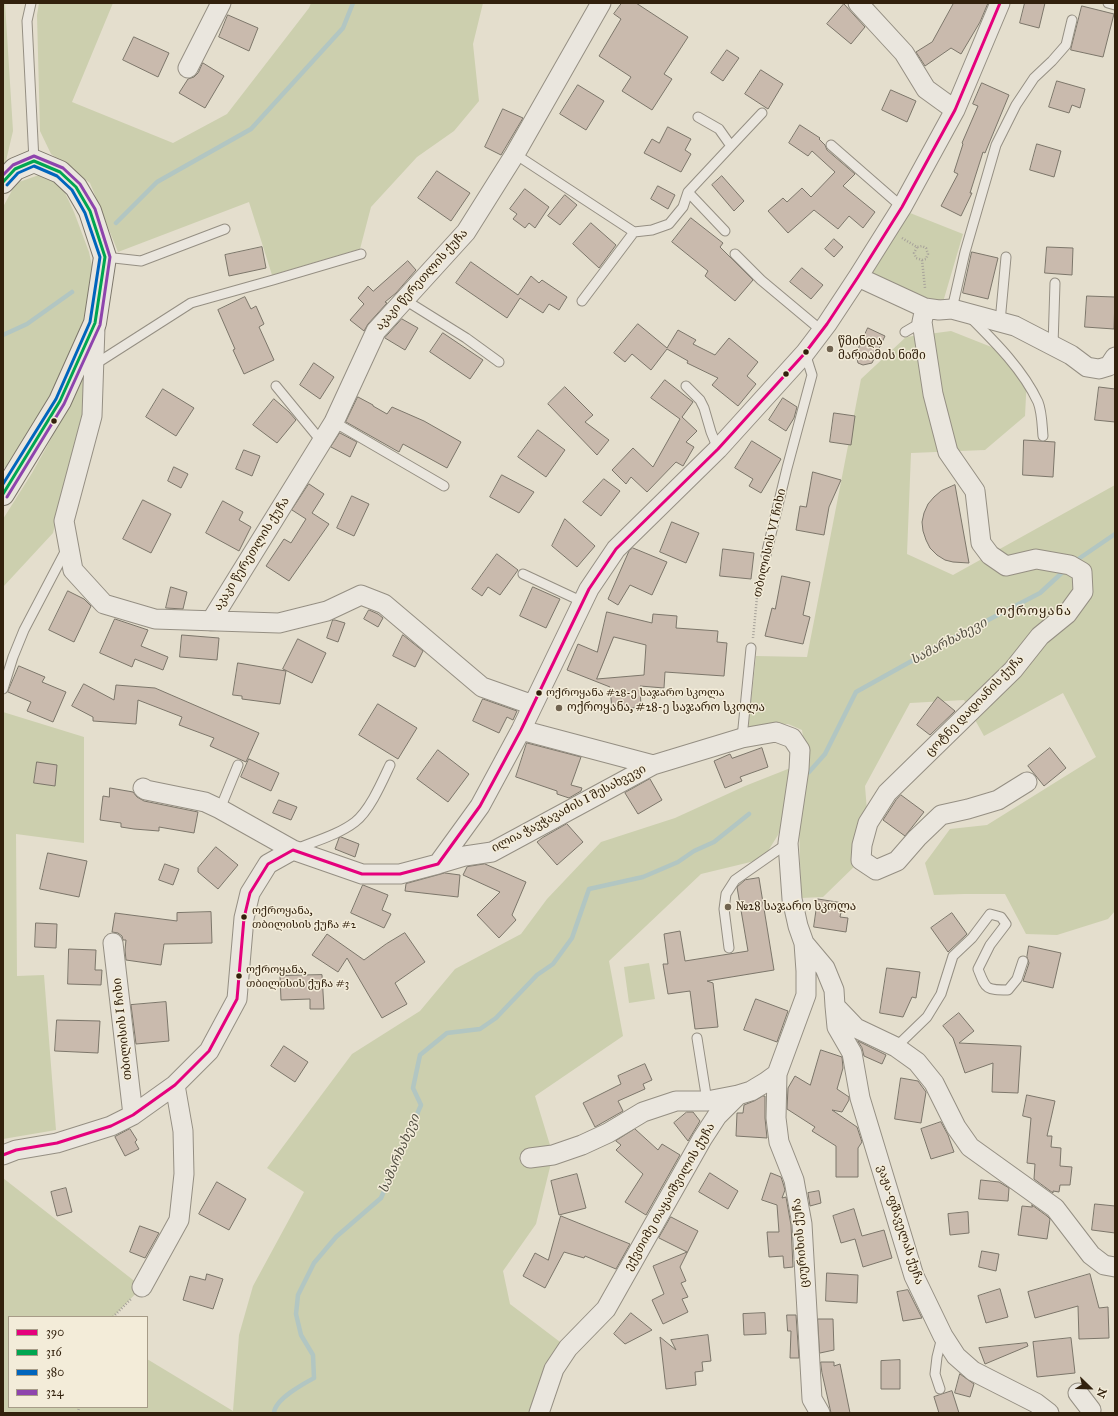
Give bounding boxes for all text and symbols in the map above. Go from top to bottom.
street label: აკაკი წერეთლის ქუჩა [373,226,471,334]
place label: წმინდა მარიამის ნიში [838,335,926,363]
marker: წმინდა მარიამის ნიში [825,344,835,354]
unlabelled marker [801,347,811,357]
unlabelled marker [781,369,791,379]
unlabelled marker [49,416,59,426]
street label: თბილისის VI ჩიხი [750,487,790,599]
street label: აკაკი წერეთლის ქუჩა [211,495,293,613]
district label: ოქროყანა [996,604,1072,620]
water label: სამარხახევი [908,615,990,669]
street label: ცოტნე დადიანის ქუჩა [923,653,1027,759]
place label: ოქროყანა #28-ე საჯარო სკოლა [546,686,725,700]
marker: ოქროყანა #28-ე საჯარო სკოლა [534,688,544,698]
place label: ოქროყანა, #28-ე საჯარო სკოლა [567,701,765,715]
marker: ოქროყანა, #28-ე საჯარო სკოლა [554,703,564,713]
street label: ილია ჭავჭავაძის I შესახვევი [489,762,649,856]
place label: №28 საჯარო სკოლა [736,900,856,914]
marker: №28 საჯარო სკოლა [723,902,733,912]
place label: ოქროყანა, თბილისის ქუჩა #2 [252,904,356,930]
marker: ოქროყანა, თბილისის ქუჩა #2 [239,912,249,922]
place label: ოქროყანა, თბილისის ქუჩა #3 [246,963,349,989]
marker: ოქროყანა, თბილისის ქუჩა #3 [234,971,244,981]
street label: თბილისის I ჩიხი [110,977,136,1081]
water label: სამარხახევი [376,1112,424,1196]
street label: ექვთიმე თაყაიშვილის ქუჩა [622,1121,718,1273]
street label: ვაჟა-ფშაველას ქუჩა [874,1163,926,1287]
street label: ციურიხის ქუჩა [790,1198,812,1288]
legend [8,1316,148,1408]
text: 390 [46,1325,64,1339]
text: 316 [46,1345,62,1359]
text: 380 [46,1365,64,1379]
north arrow [1070,1368,1110,1408]
text: 324 [46,1385,63,1399]
text: N [1094,1386,1109,1400]

